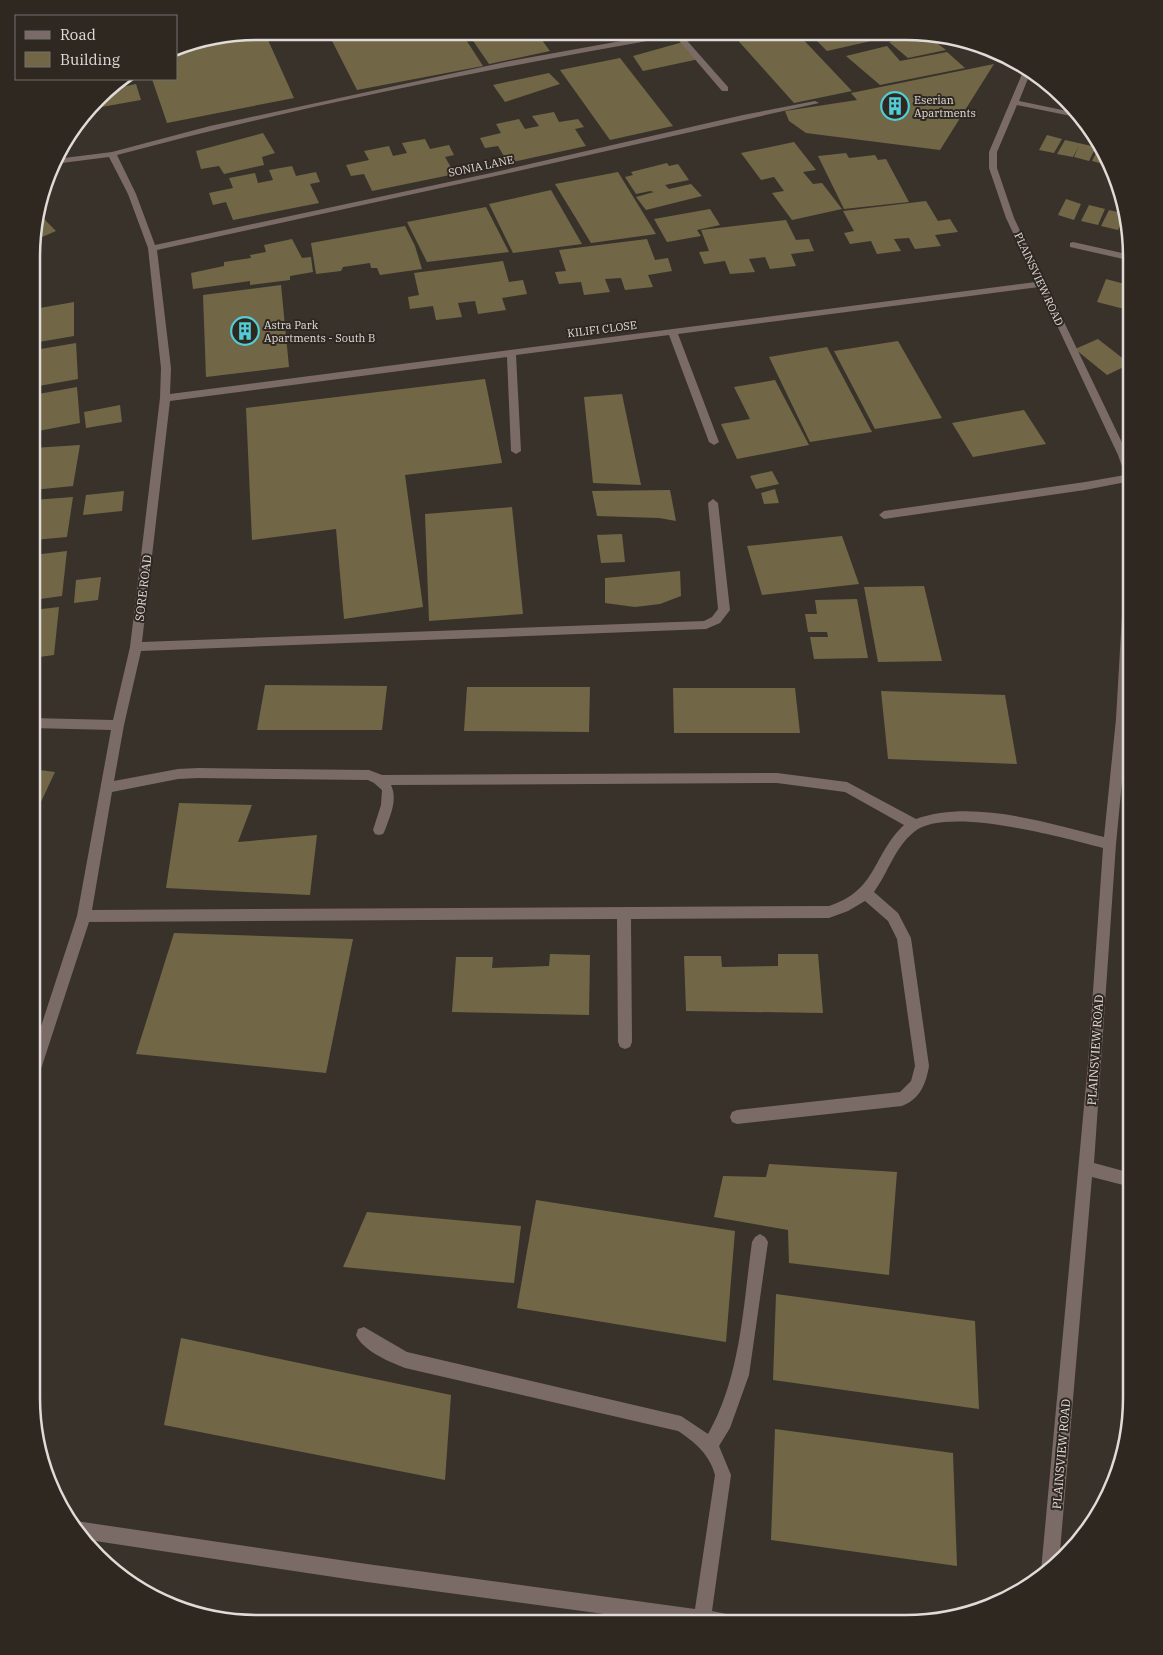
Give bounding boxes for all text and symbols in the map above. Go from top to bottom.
legend [15,15,178,80]
text: Road [60,25,96,44]
text: Building [60,50,120,69]
building icon: Eserian Apartments [880,91,910,121]
place label: Eserian Apartments [914,93,976,120]
street label: SONIA LANE [447,152,515,180]
street label: PLAINSVIEW ROAD [1011,230,1067,328]
building icon: Astra Park Apartments - South B [230,316,260,346]
place label: Astra Park Apartments - South B [264,318,375,345]
street label: KILIFI CLOSE [566,318,638,340]
street label: SORE ROAD [131,554,155,622]
street label: PLAINSVIEW ROAD [1084,994,1106,1106]
street label: PLAINSVIEW ROAD [1049,1398,1073,1510]

